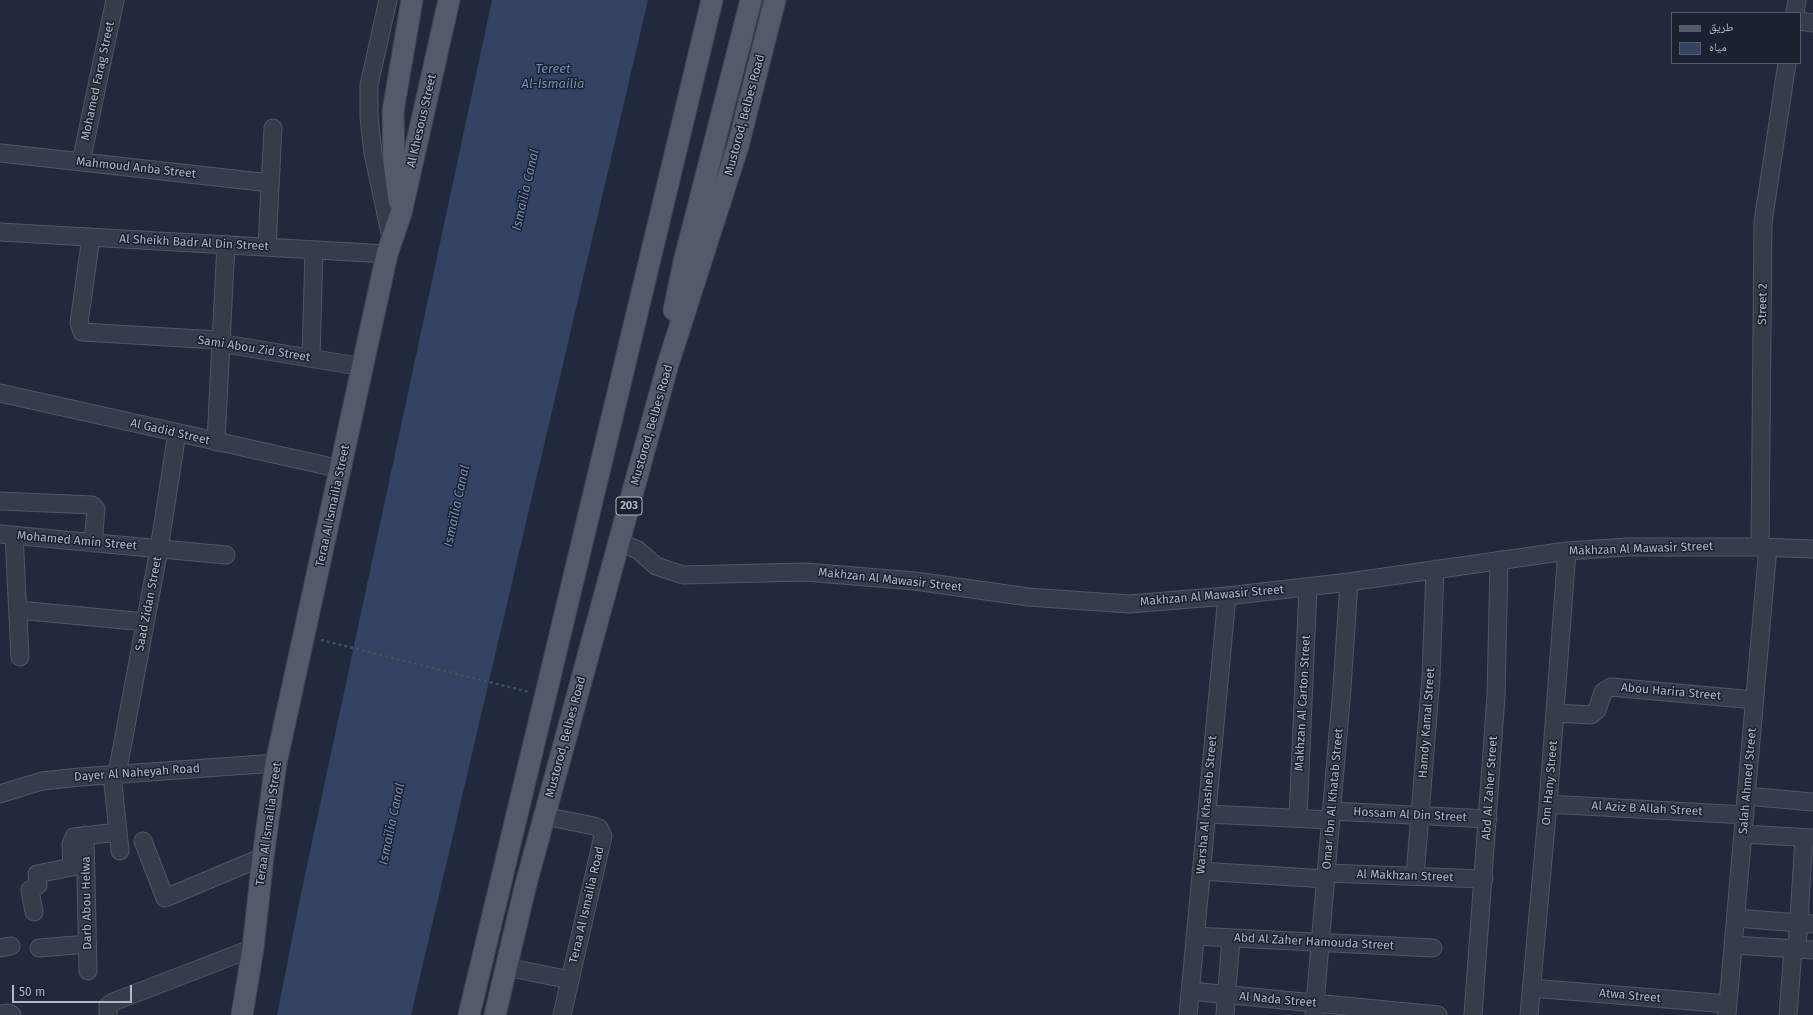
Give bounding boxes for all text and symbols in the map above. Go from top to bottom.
legend [1671,12,1801,64]
street label: Mohamed Farag Street [78,20,118,142]
text: طريق [1709,20,1734,34]
text: مياه [1709,40,1727,54]
street label: Mustorod, Belbes Road [722,53,768,177]
water label: Tereet Al-Ismailia [522,61,584,92]
street label: Al Khesous Street [404,73,440,169]
water label: Ismaïlia Canal [509,148,543,232]
street label: Mahmoud Anba Street [75,155,197,181]
street label: Al Sheikh Badr Al Din Street [119,232,269,254]
street label: Street 2 [1755,283,1771,325]
street label: Sami Abou Zid Street [197,333,311,365]
street label: Mustorod, Belbes Road [628,363,676,487]
street label: Al Gadid Street [129,416,211,448]
street label: Teraa Al Ismailia Street [313,444,353,568]
water label: Ismaïlia Canal [441,464,473,548]
road number: 203 [616,497,642,515]
street label: Mohamed Amin Street [16,529,138,553]
street label: Makhzan Al Mawasir Street [1569,539,1713,559]
street label: Saad Zidan Street [133,556,165,652]
street label: Makhzan Al Mawasir Street [817,565,963,595]
street label: Makhzan Al Mawasir Street [1139,583,1285,609]
street label: Makhzan Al Carton Street [1292,635,1314,771]
street label: Hamdy Kamal Street [1416,667,1438,779]
street label: Mustorod, Belbes Road [543,675,589,799]
street label: Abou Harira Street [1620,680,1722,704]
street label: Salah Ahmed Street [1736,727,1760,835]
street label: Omar Ibn Al Khatab Street [1320,728,1346,870]
street label: Warsha Al Khasheb Street [1194,735,1220,875]
street label: Abd Al Zaher Street [1479,735,1501,841]
street label: Om Hany Street [1539,740,1561,826]
street label: Dayer Al Naheyah Road [74,761,200,785]
street label: Teraa Al Ismailia Street [253,761,285,887]
water label: Ismaïlia Canal [376,782,408,866]
street label: Al Aziz B Allah Street [1591,799,1703,819]
street label: Hossam Al Din Street [1353,805,1467,825]
street label: Teraa Al Ismailia Road [567,845,607,965]
street label: Darb Abou Helwa [79,856,95,950]
street label: Al Makhzan Street [1356,867,1454,885]
street label: Abd Al Zaher Hamouda Street [1234,931,1394,953]
scale bar [14,977,134,1003]
text: 50 m [19,985,45,999]
street label: Atwa Street [1599,986,1661,1006]
street label: Al Nada Street [1239,989,1317,1011]

